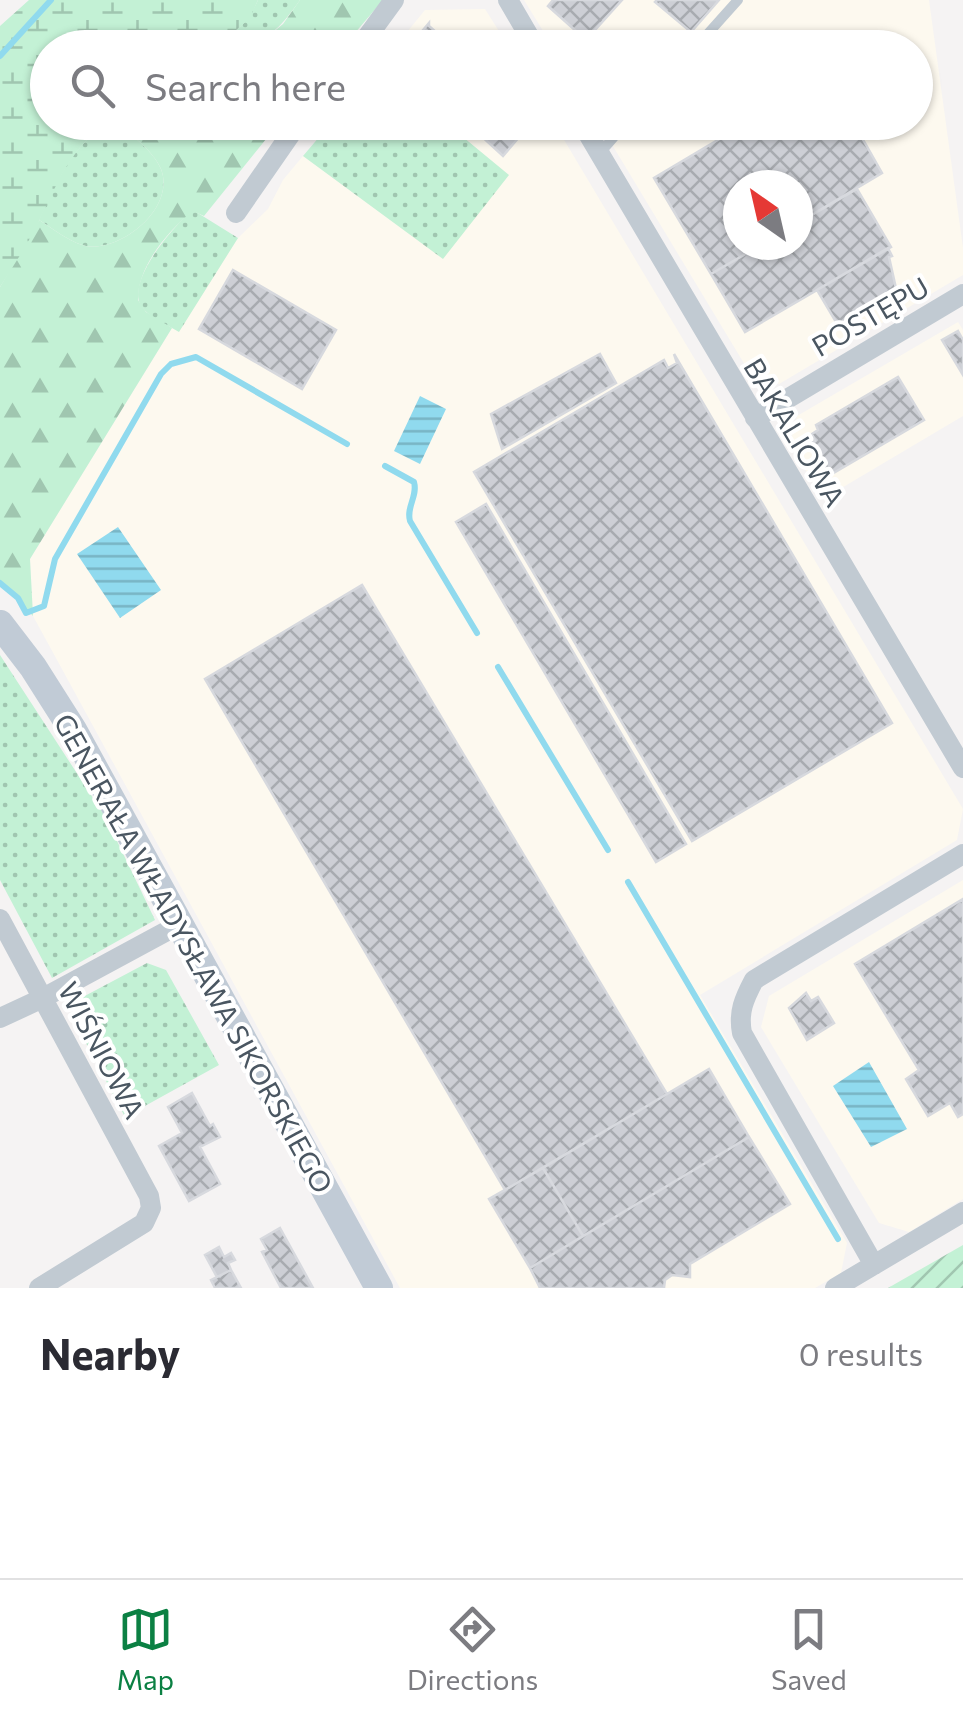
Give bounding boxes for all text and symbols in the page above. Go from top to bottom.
search box [30,30,933,140]
icon: search [65,58,120,113]
text: Search here [145,62,346,109]
north arrow [723,170,813,260]
street label: POSTĘPU [806,269,934,363]
street label: BAKALIOWA [737,351,853,513]
street label: GENERAŁA WŁADYSŁAWA SIKORSKIEGO [48,707,340,1199]
street label: WIŚNIOWA [52,976,152,1124]
text: Nearby [40,1327,180,1379]
text: 0 results [799,1333,923,1373]
tab: Map [116,1602,174,1696]
tab: Directions [407,1602,538,1696]
tab: Saved [771,1602,847,1696]

